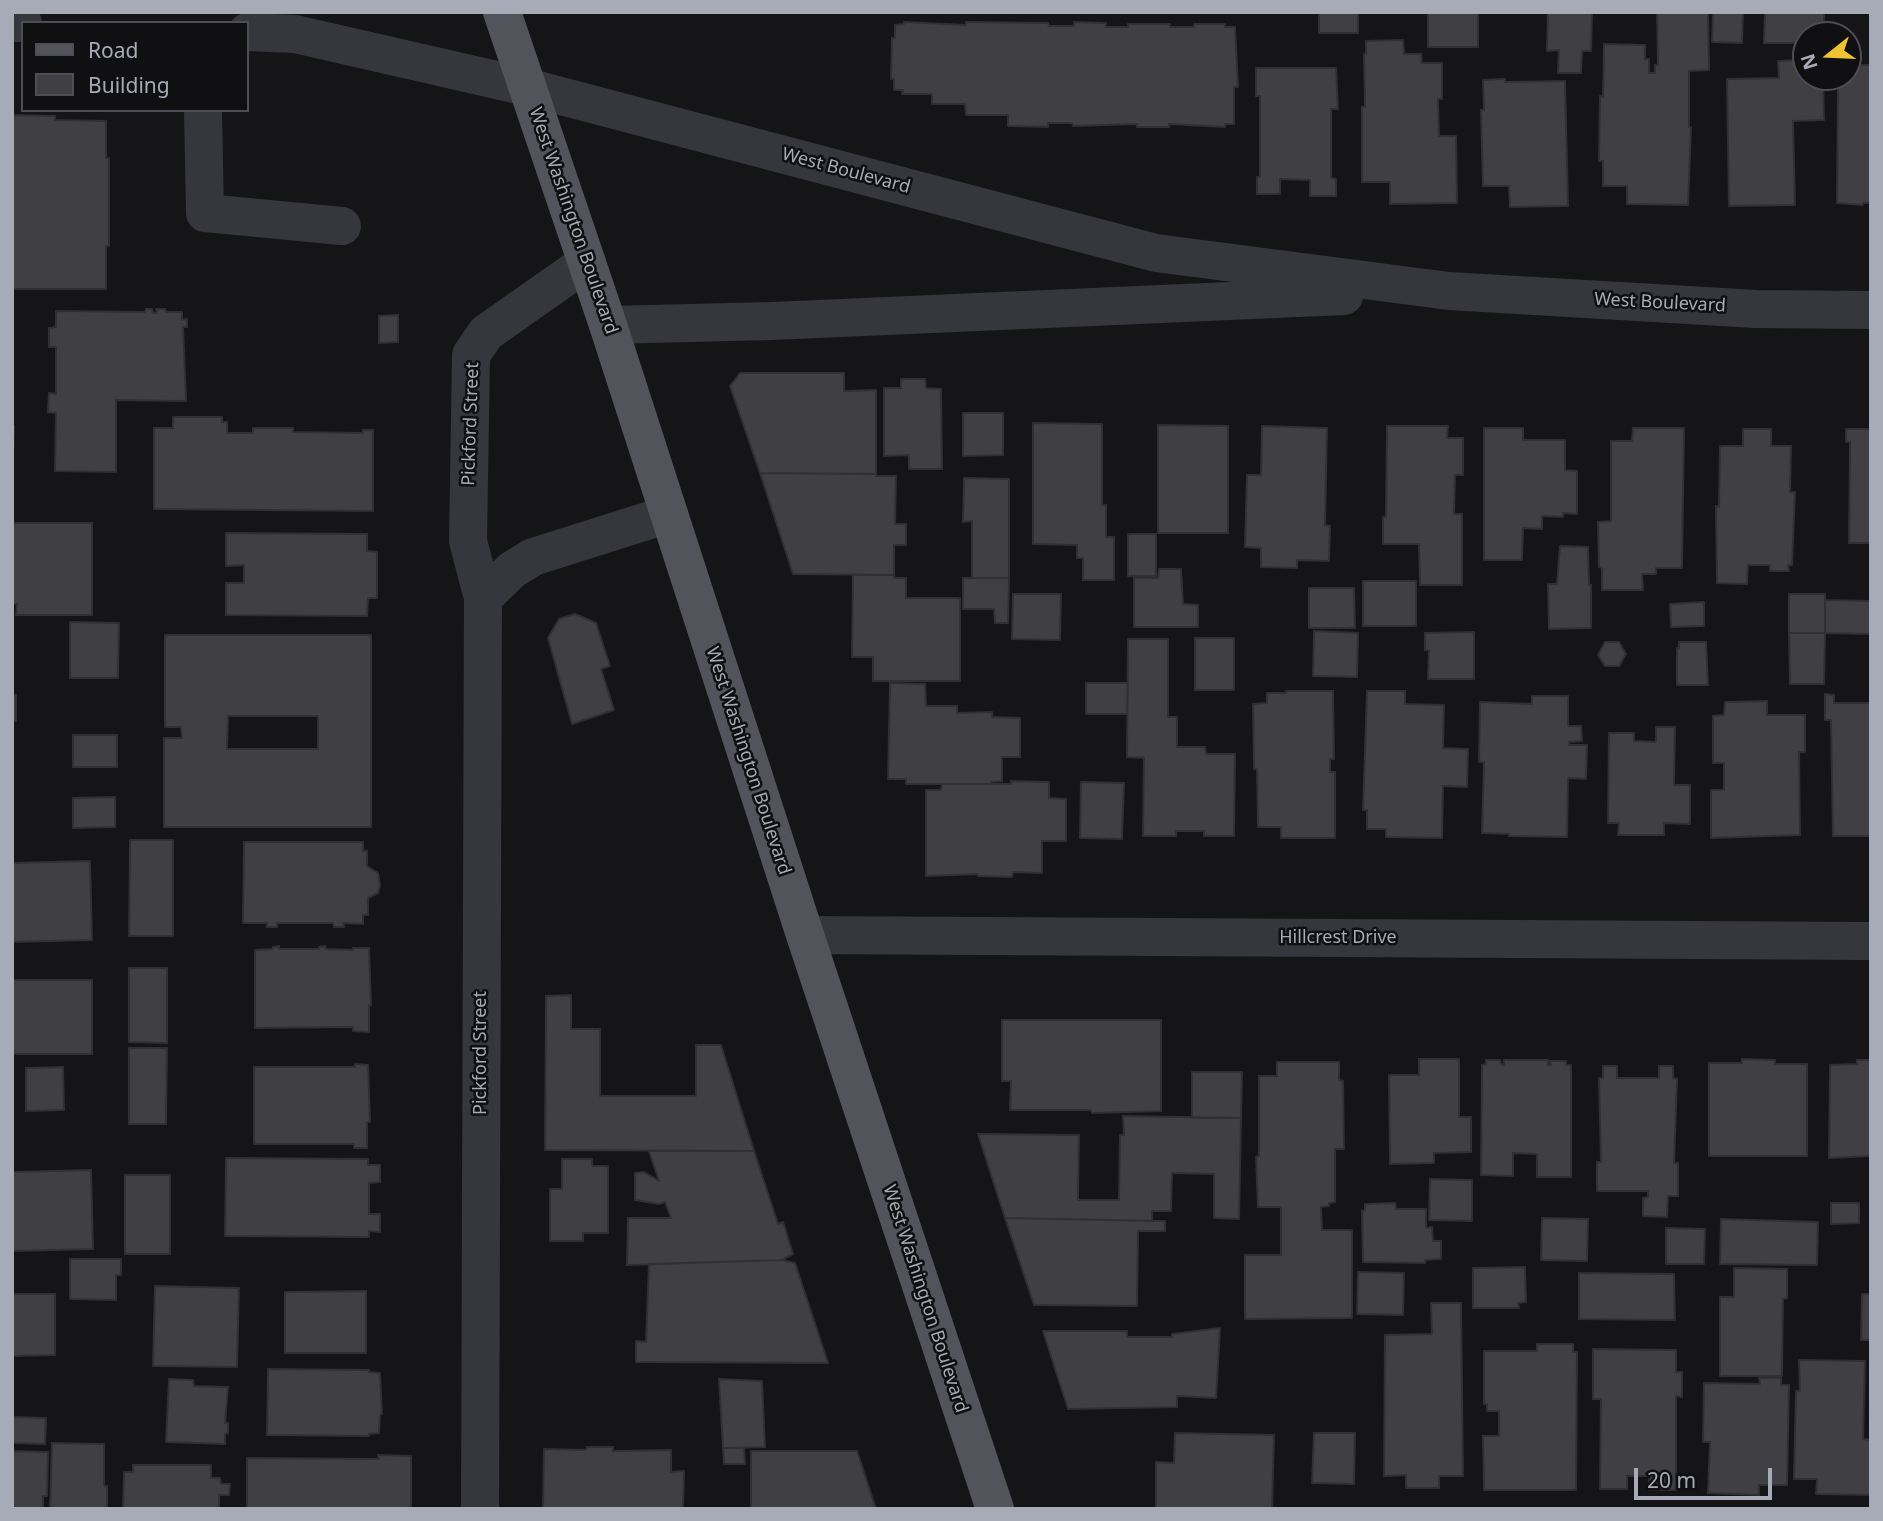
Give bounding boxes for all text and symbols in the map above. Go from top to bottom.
legend [21,21,248,112]
north arrow [1792,21,1862,91]
text: Road [88,36,138,64]
text: N [1794,51,1824,73]
text: Building [88,71,170,99]
street label: West Washington Boulevard [524,105,622,337]
street label: West Boulevard [780,144,912,198]
street label: West Boulevard [1594,289,1726,317]
street label: Pickford Street [458,362,484,486]
street label: West Washington Boulevard [701,644,795,878]
street label: Hillcrest Drive [1279,927,1397,949]
street label: Pickford Street [470,991,492,1115]
street label: West Washington Boulevard [878,1182,972,1416]
scale bar [1638,1454,1776,1498]
text: 20 m [1647,1466,1696,1494]

